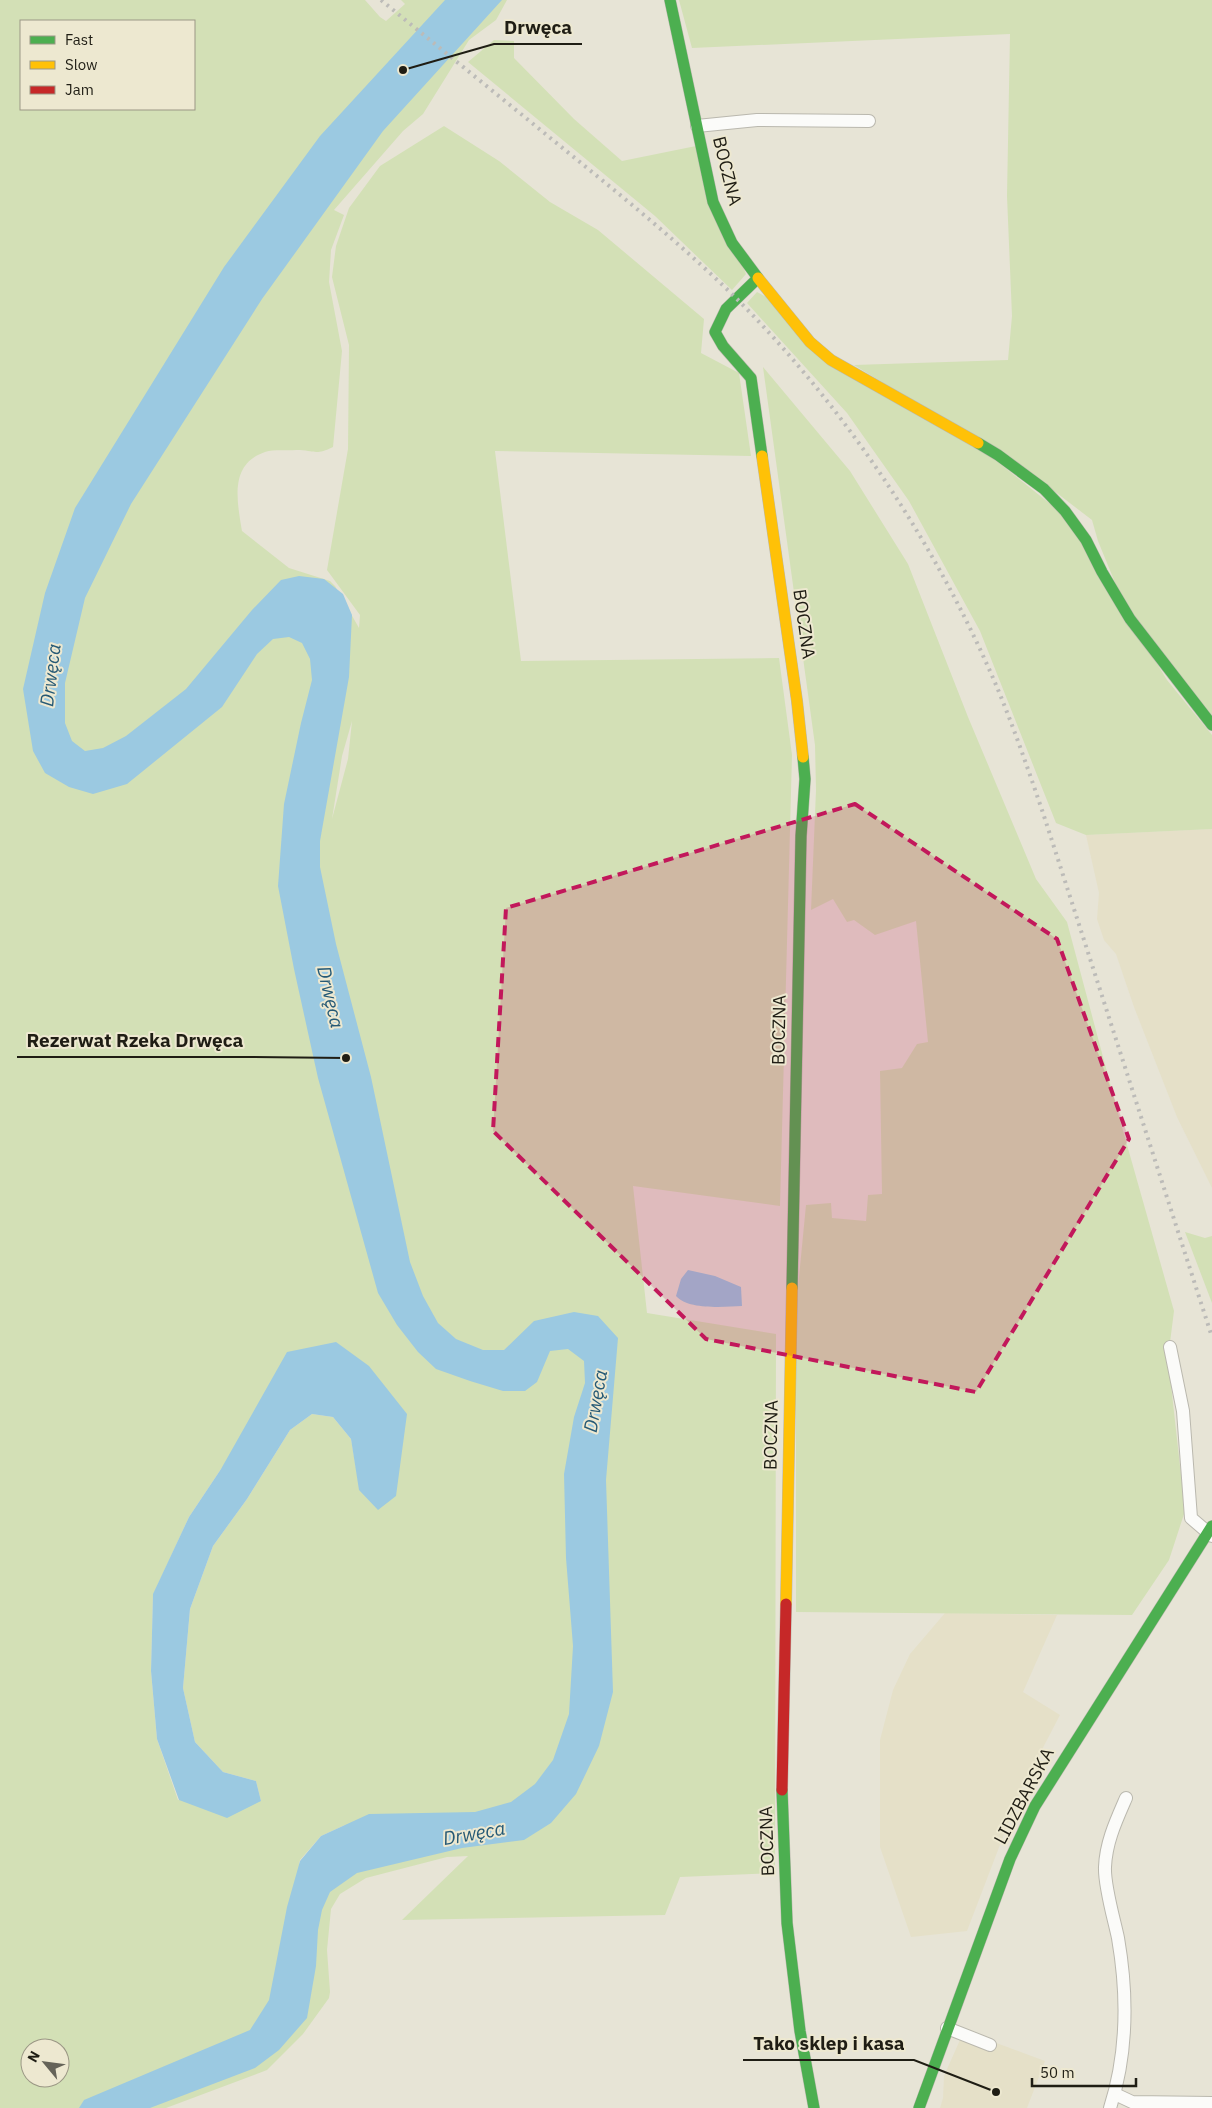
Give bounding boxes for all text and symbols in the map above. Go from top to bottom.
callout: Drwęca [494,10,582,44]
text: Drwęca [504,15,572,39]
legend [20,20,195,110]
text: Fast [65,30,93,49]
text: Slow [65,55,98,74]
text: Jam [65,80,94,99]
street label: BOCZNA [708,134,747,208]
street label: BOCZNA [788,587,821,661]
water label: Drwęca [34,642,66,708]
water label: Drwęca [312,964,350,1030]
street label: BOCZNA [766,994,791,1065]
callout: Rezerwat Rzeka Drwęca [17,1023,254,1057]
text: Rezerwat Rzeka Drwęca [27,1028,244,1052]
water label: Drwęca [578,1368,612,1434]
street label: BOCZNA [758,1399,783,1470]
street label: LIDZBARSKA [988,1743,1059,1848]
street label: BOCZNA [754,1805,779,1877]
water label: Drwęca [441,1816,507,1850]
callout: Tako sklep i kasa [743,2026,914,2060]
text: Tako sklep i kasa [753,2031,905,2055]
north arrow [20,2038,70,2088]
text: N [23,2048,44,2065]
scale bar [1032,2056,1136,2088]
text: 50 m [1040,2063,1075,2082]

